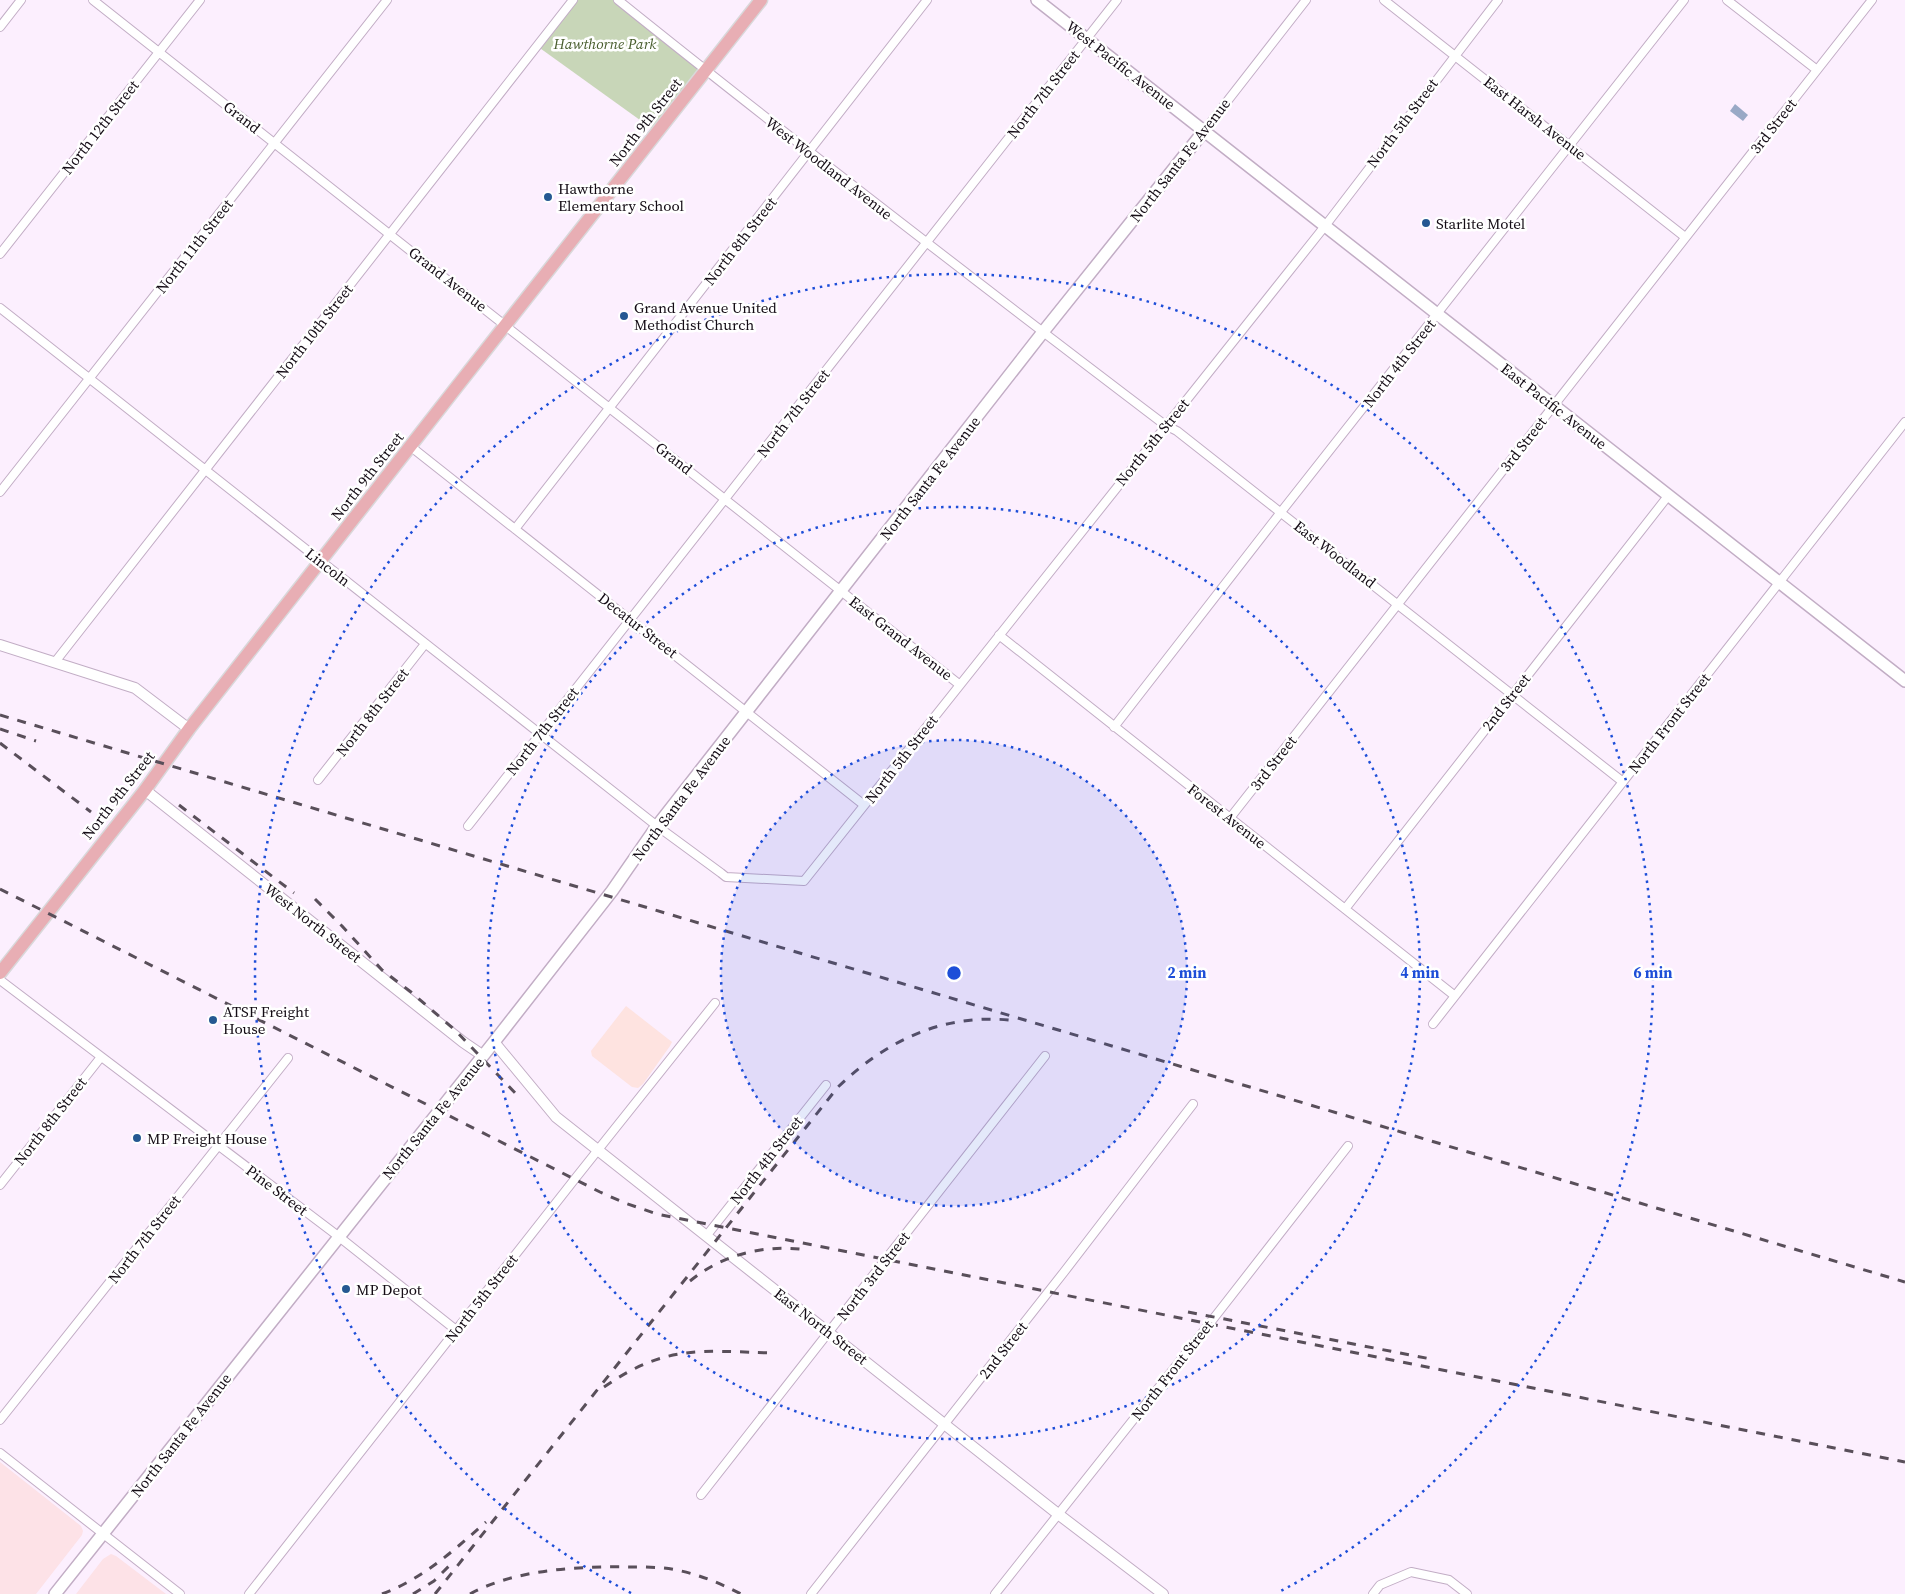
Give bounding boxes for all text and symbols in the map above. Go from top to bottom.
street label: West Pacific Avenue [1062,16,1180,115]
park label: Hawthorne Park [553,33,657,54]
street label: North 7th Street [1002,45,1084,143]
street label: East Harsh Avenue [1479,71,1591,165]
street label: North 9th Street [604,73,686,171]
street label: North 5th Street [1361,74,1443,172]
street label: North 12th Street [57,75,144,178]
street label: North Santa Fe Avenue [1125,93,1235,226]
street label: 3rd Street [1745,94,1801,158]
street label: Grand [219,96,265,138]
street label: West Woodland Avenue [761,112,897,225]
place label: Hawthorne Elementary School [558,178,685,216]
marker: Hawthorne Elementary School [542,191,554,203]
street label: North 8th Street [699,192,781,290]
street label: North 11th Street [151,194,238,297]
place label: Starlite Motel [1436,213,1526,234]
marker: Starlite Motel [1420,217,1432,229]
street label: Grand Avenue [404,242,492,317]
street label: North 10th Street [271,279,358,382]
place label: Grand Avenue United Methodist Church [634,297,777,335]
marker: Grand Avenue United Methodist Church [618,310,630,322]
street label: North 4th Street [1358,314,1440,412]
street label: East Pacific Avenue [1497,358,1612,454]
street label: North 7th Street [752,364,834,462]
street label: North 5th Street [1110,394,1194,490]
street label: North Santa Fe Avenue [875,411,985,544]
street label: 3rd Street [1495,412,1551,476]
street label: North 9th Street [326,427,408,525]
street label: Grand [651,437,697,479]
street label: East Woodland [1290,515,1381,593]
street label: Lincoln [301,543,355,591]
street label: Decatur Street [594,587,682,663]
street label: East Grand Avenue [845,591,957,685]
street label: North 8th Street [331,663,413,761]
street label: North Front Street [1623,668,1715,778]
street label: 2nd Street [1477,669,1535,735]
street label: North 7th Street [501,682,583,780]
street label: North 5th Street [860,710,942,808]
street label: North Santa Fe Avenue [627,731,735,865]
street label: 3rd Street [1245,731,1301,795]
street label: North 9th Street [77,746,159,844]
street label: Forest Avenue [1183,779,1271,854]
street label: West North Street [260,878,366,968]
text: 2 min [1168,962,1206,983]
text: 4 min [1401,962,1439,983]
text: 6 min [1634,962,1672,983]
centre of rings [945,964,963,982]
place label: ATSF Freight House [223,1001,309,1039]
marker: ATSF Freight House [207,1014,219,1026]
street label: North Santa Fe Avenue [377,1052,489,1184]
street label: North 8th Street [9,1072,91,1170]
street label: North 4th Street [725,1111,807,1209]
place label: MP Freight House [147,1128,267,1149]
marker: MP Freight House [131,1132,143,1144]
street label: Pine Street [242,1160,312,1220]
street label: North 7th Street [103,1190,185,1288]
street label: North 3rd Street [832,1227,914,1325]
street label: North 5th Street [440,1249,522,1347]
place label: MP Depot [356,1279,422,1300]
marker: MP Depot [340,1283,352,1295]
street label: East North Street [770,1283,872,1369]
street label: North Front Street [1126,1315,1218,1425]
street label: 2nd Street [974,1317,1032,1383]
street label: North Santa Fe Avenue [126,1368,236,1501]

